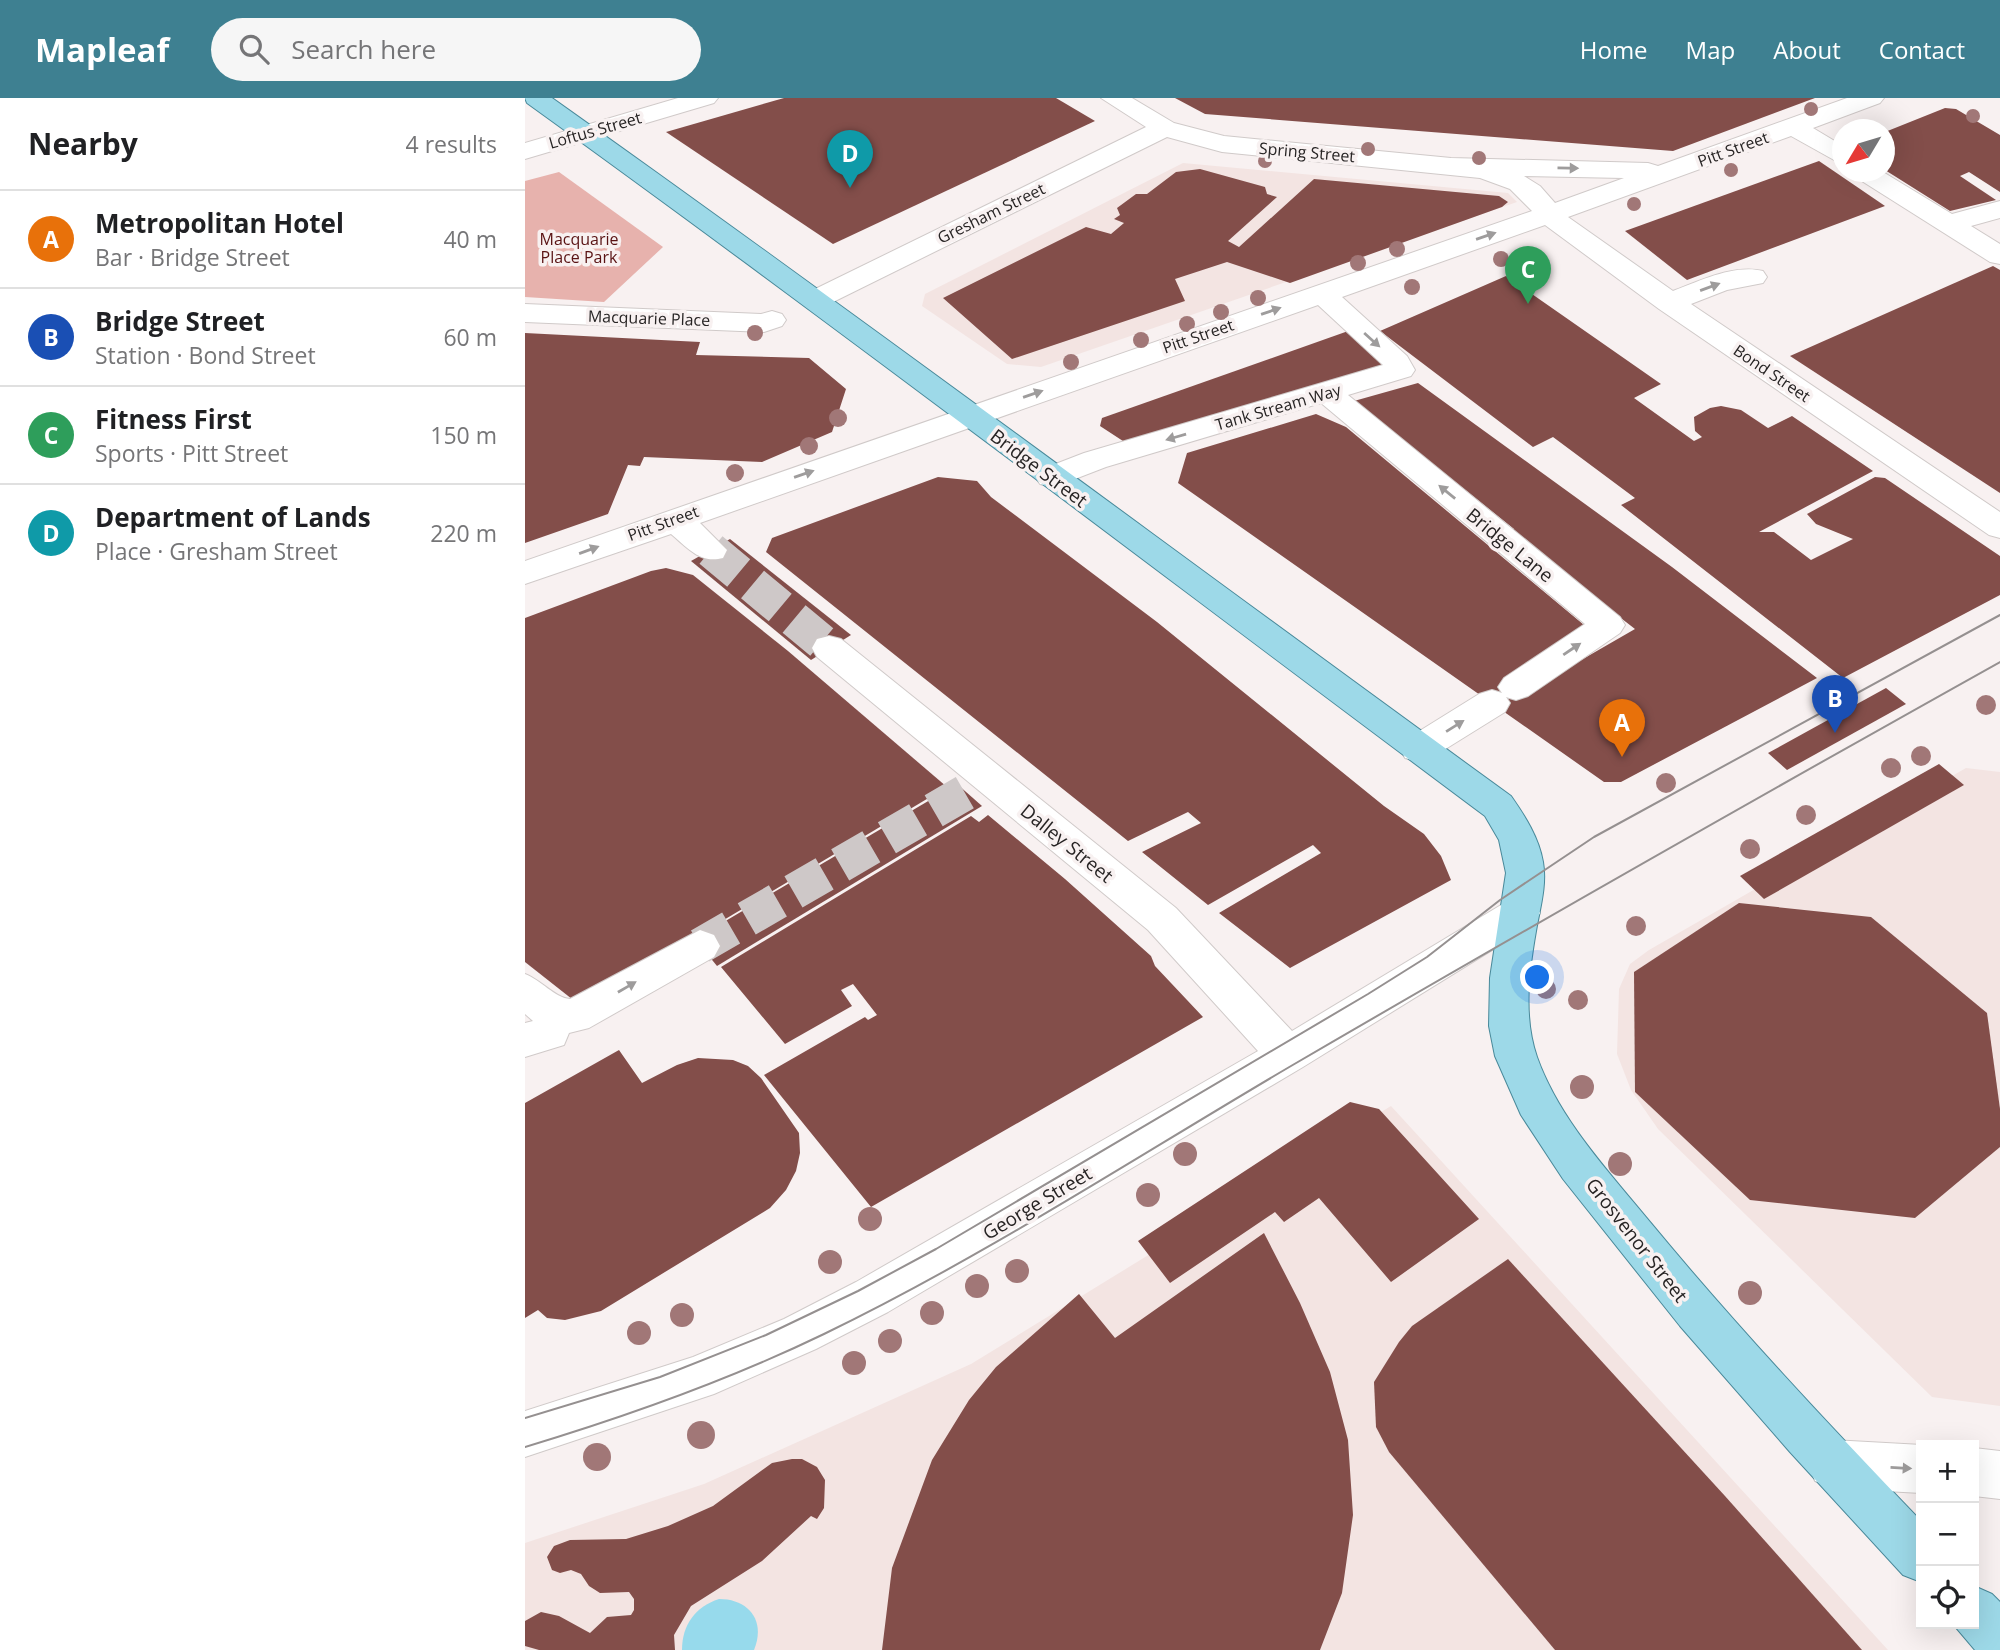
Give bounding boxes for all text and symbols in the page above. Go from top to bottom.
search box [211,18,701,81]
text: Mapleaf [35,27,169,72]
icon: search [235,30,273,68]
text: Search here [291,31,436,67]
text: Home [1580,33,1648,66]
text: Map [1686,33,1735,66]
text: About [1773,33,1841,66]
text: Contact [1879,33,1965,66]
street label: Loftus Street [546,106,644,154]
north arrow [1832,119,1895,182]
text: Nearby [28,123,138,164]
street label: Pitt Street [1695,126,1772,172]
text: 4 results [406,128,497,160]
pin: D [827,130,873,188]
street label: Spring Street [1258,137,1356,167]
one-way arrow [1557,163,1579,174]
street label: Gresham Street [934,177,1049,249]
text: Metropolitan Hotel [95,205,344,241]
text: A [43,223,59,255]
text: 40 m [443,223,497,255]
park label: Macquarie Place Park [540,228,619,268]
one-way arrow [1476,230,1497,241]
text: Bar · Bridge Street [95,241,290,273]
pin: C [1505,246,1551,304]
one-way arrow [1700,281,1721,292]
text: Bridge Street [95,303,265,339]
street label: Macquarie Place [587,305,711,331]
one-way arrow [1261,305,1282,316]
street label: Pitt Street [1159,313,1237,358]
text: B [43,321,59,353]
text: 60 m [443,321,497,353]
one-way arrow [1363,332,1381,348]
text: Station · Bond Street [95,339,316,371]
street label: Bond Street [1729,339,1815,407]
street label: Tank Stream Way [1213,378,1344,435]
one-way arrow [1023,388,1044,399]
text: Fitness First [95,401,252,437]
text: C [44,419,58,451]
text: 150 m [430,419,497,451]
street label: Bridge Street [985,423,1093,513]
one-way arrow [1165,432,1186,442]
text: Sports · Pitt Street [95,437,288,469]
one-way arrow [793,468,814,479]
one-way arrow [1438,485,1455,500]
text: Department of Lands [95,499,371,535]
street label: Pitt Street [625,500,702,546]
street label: Bridge Lane [1461,502,1559,588]
text: D [42,517,60,549]
text: 220 m [430,517,497,549]
text: Place · Gresham Street [95,535,338,567]
one-way arrow [579,544,600,555]
one-way arrow [1563,643,1582,656]
pin: B [1812,675,1858,733]
pin: A [1599,699,1645,757]
one-way arrow [1446,720,1465,733]
street label: Dalley Street [1015,798,1119,889]
your location [1520,960,1554,994]
one-way arrow [617,981,636,993]
street label: George Street [978,1160,1096,1246]
street label: Grosvenor Street [1580,1172,1694,1308]
map controls [1916,1440,1979,1629]
button: + [1916,1440,1979,1503]
one-way arrow [1890,1462,1912,1473]
button: − [1916,1503,1979,1566]
button: locate [1916,1566,1979,1629]

